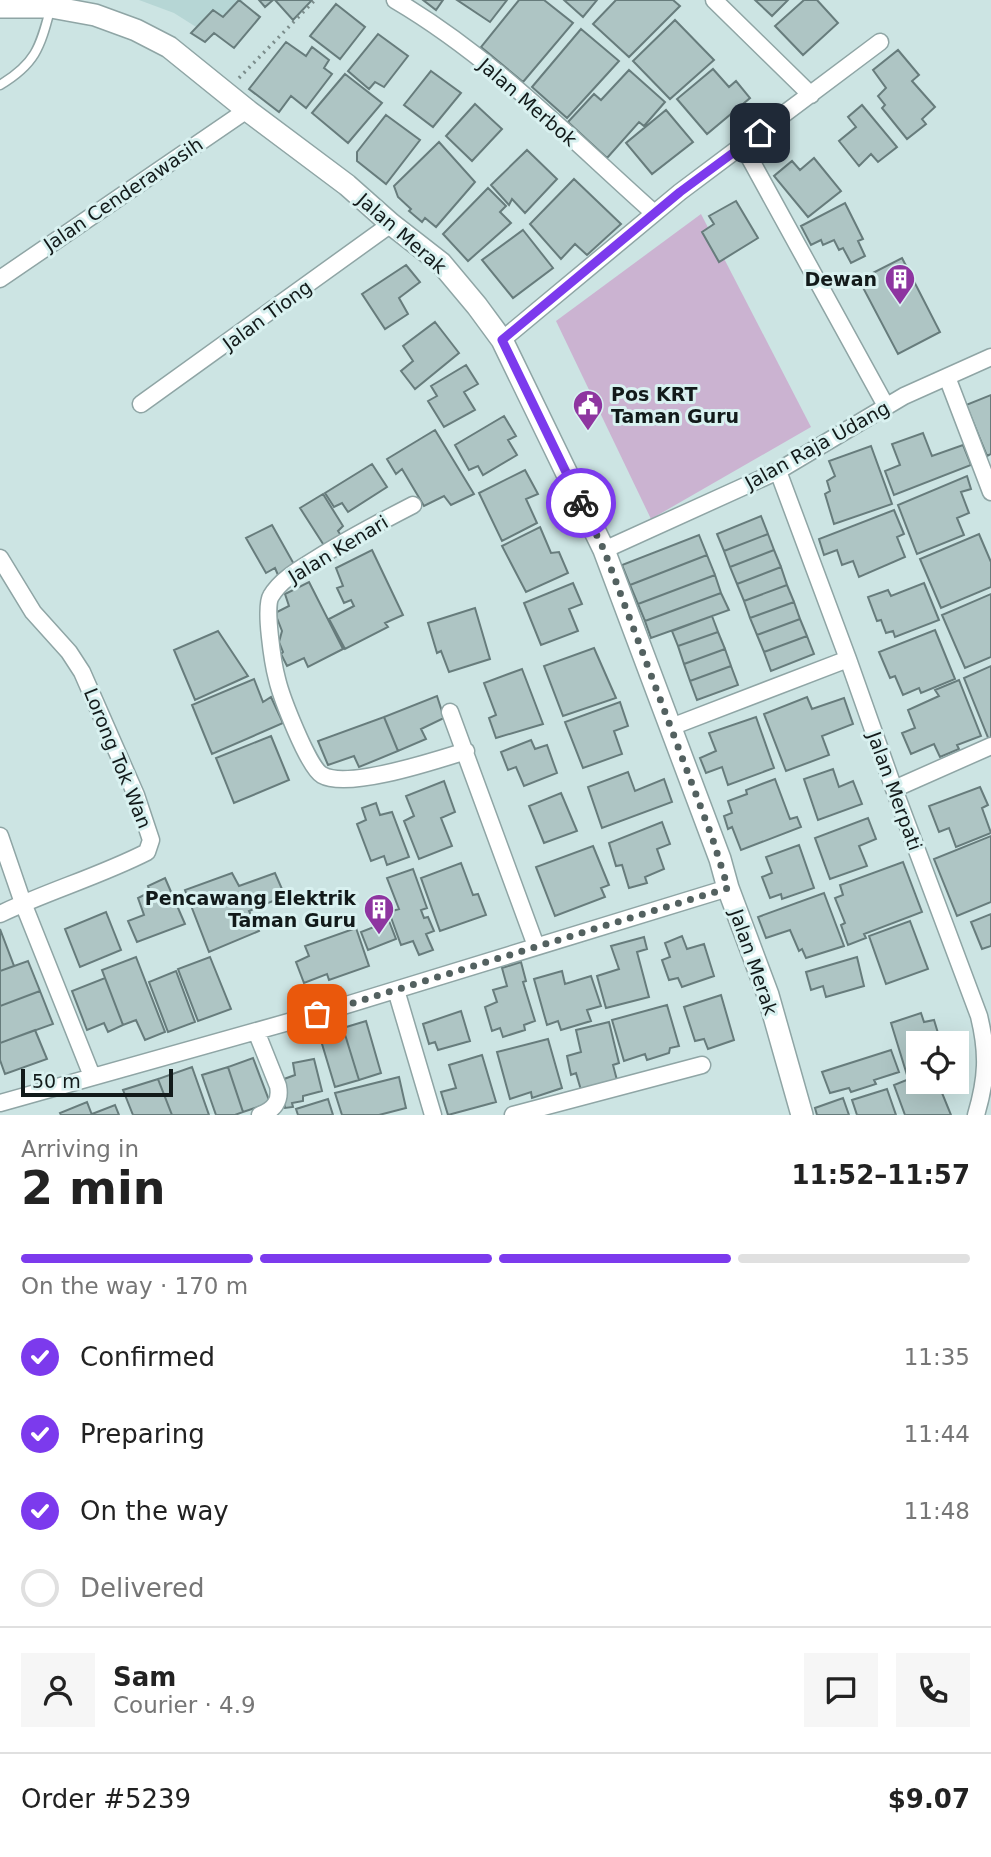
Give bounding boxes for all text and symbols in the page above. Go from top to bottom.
street label: Jalan Merbok [474,53,582,151]
pin [730,103,790,163]
icon: home [741,114,779,152]
street label: Jalan Cenderawasih [39,133,207,256]
street label: Jalan Merak [352,188,451,278]
building icon: Dewan [883,262,917,306]
place label: Dewan [804,268,877,290]
street label: Jalan Tiong [218,275,316,355]
place label: Pos KRT Taman Guru [611,383,739,427]
public building icon: Pos KRT Taman Guru [571,388,605,432]
street label: Jalan Raja Udang [740,396,893,494]
courier [546,468,616,538]
icon: bike [562,484,600,522]
street label: Jalan Kenari [283,511,392,588]
street label: Lorong Tok Wan [80,685,156,831]
street label: Jalan Merpati [863,728,927,853]
place label: Pencawang Elektrik Taman Guru [145,887,356,931]
building icon: Pencawang Elektrik Taman Guru [362,892,396,936]
street label: Jalan Merak [725,905,782,1018]
pin [287,984,347,1044]
icon: bag [298,995,336,1033]
map controls [906,1031,969,1094]
button: locate [906,1031,969,1094]
scale bar [21,1066,173,1098]
text: 50 m [32,1070,81,1092]
text: Arriving in [21,1136,139,1162]
text: 11:52–11:57 [791,1160,970,1190]
text: 2 min [21,1161,165,1215]
text: On the way · 170 m [21,1273,248,1299]
icon: check [21,1338,59,1376]
text: Confirmed [80,1342,215,1372]
text: 11:35 [904,1344,970,1370]
icon: check [21,1415,59,1453]
text: Preparing [80,1419,205,1449]
text: 11:44 [904,1421,970,1447]
icon: check [21,1492,59,1530]
text: On the way [80,1496,229,1526]
text: 11:48 [904,1498,970,1524]
text: Delivered [80,1573,204,1603]
button: person [21,1653,95,1727]
button: chat [804,1653,878,1727]
button: phone [896,1653,970,1727]
text: Sam [113,1662,176,1692]
text: Courier · 4.9 [113,1692,256,1718]
text: Order #5239 [21,1784,191,1814]
text: $9.07 [888,1784,970,1814]

